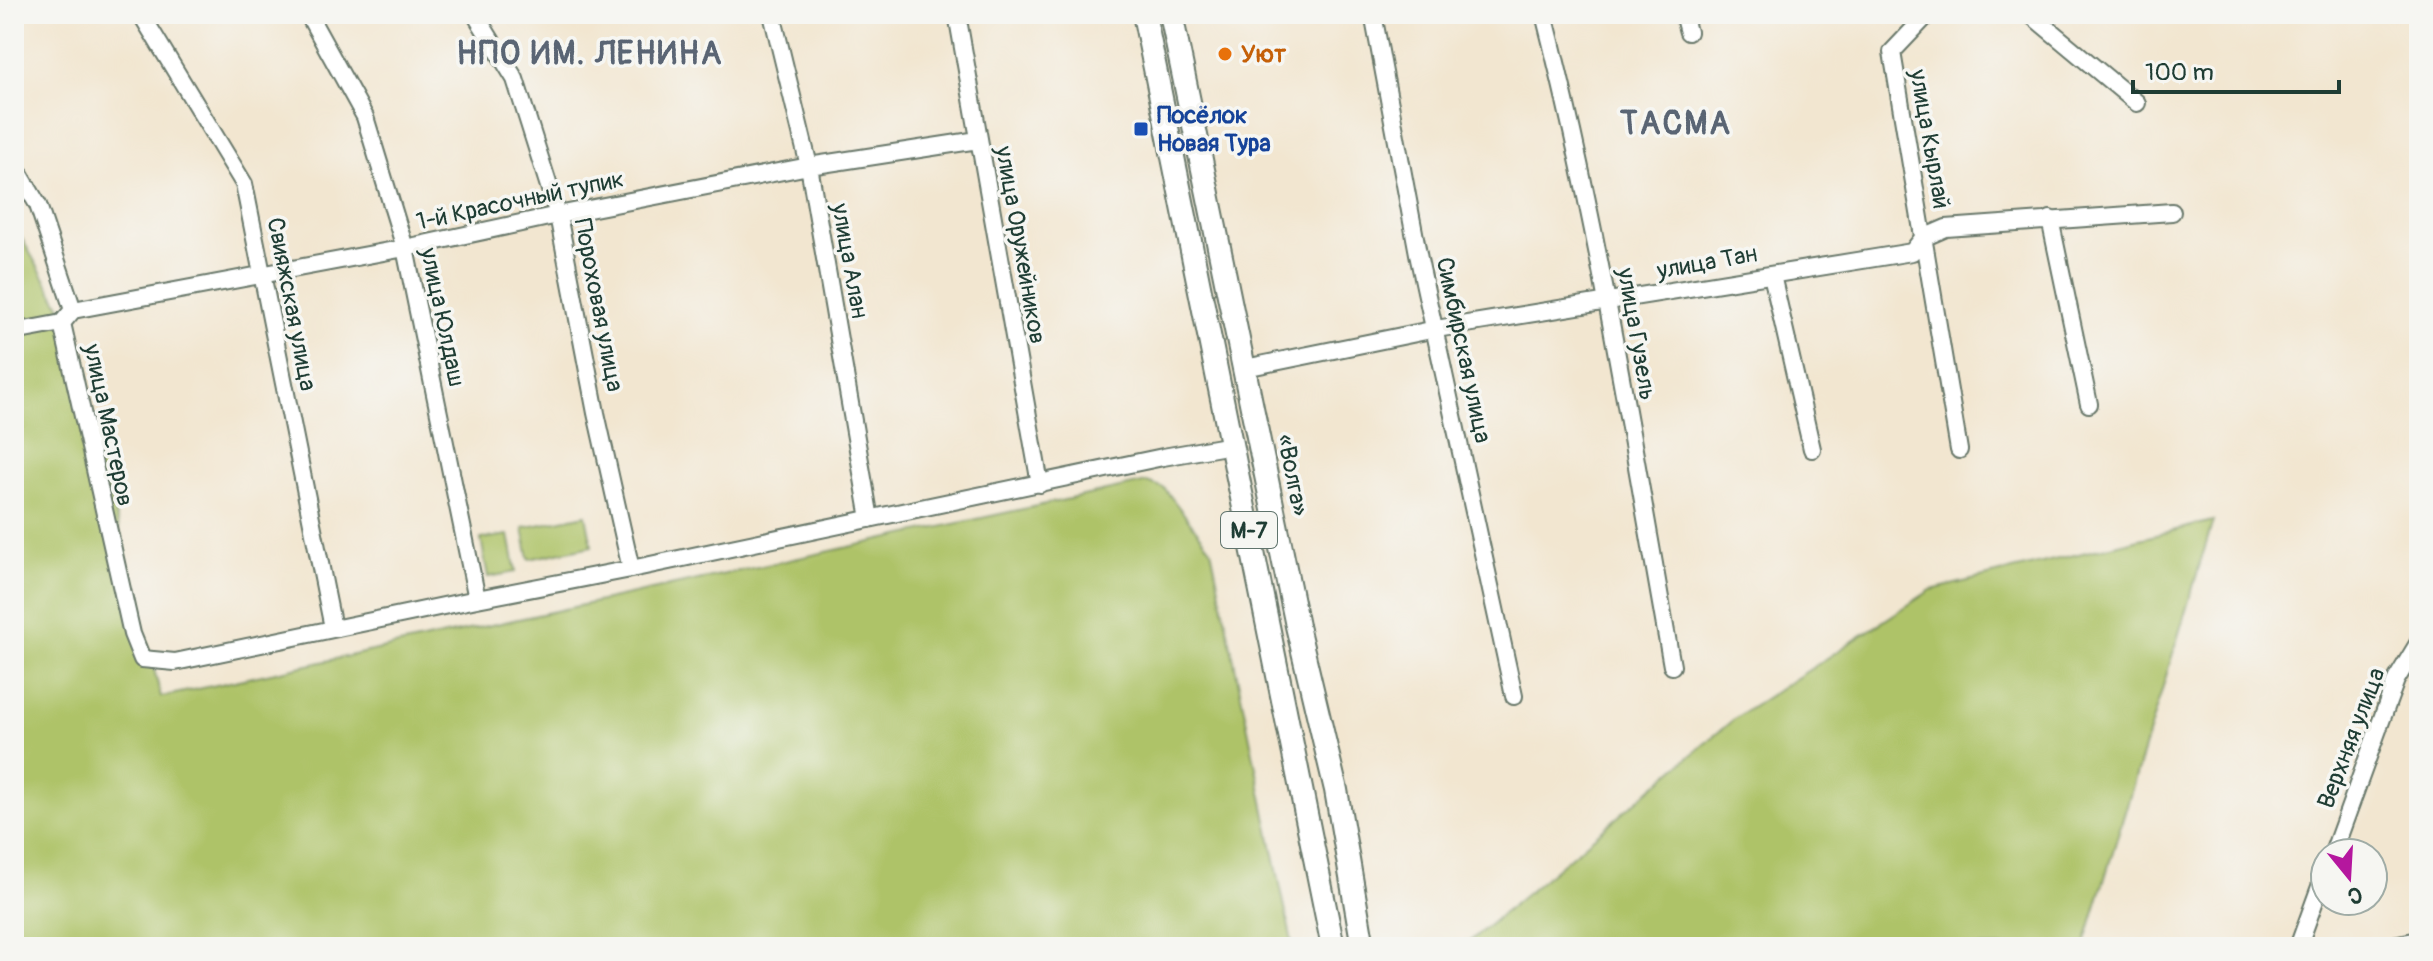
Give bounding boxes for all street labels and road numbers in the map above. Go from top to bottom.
street label: улица Кырлай [1903,66,1956,211]
street label: улица Оружейников [989,143,1052,346]
street label: 1-й Красочный тупик [414,164,627,237]
street label: улица Алан [825,200,874,321]
street label: Свияжская улица [260,215,323,393]
street label: Пороховая улица [568,216,629,394]
street label: улица Тан [1654,239,1760,286]
street label: улица Юлдаш [413,244,471,389]
street label: Симбирская улица [1430,255,1497,446]
street label: улица Гузель [1610,265,1662,402]
street label: улица Мастеров [77,340,140,509]
street label: «Волга» [1270,432,1315,518]
road number: М-7 [1221,512,1277,548]
street label: Верхняя улица [2311,664,2392,813]

